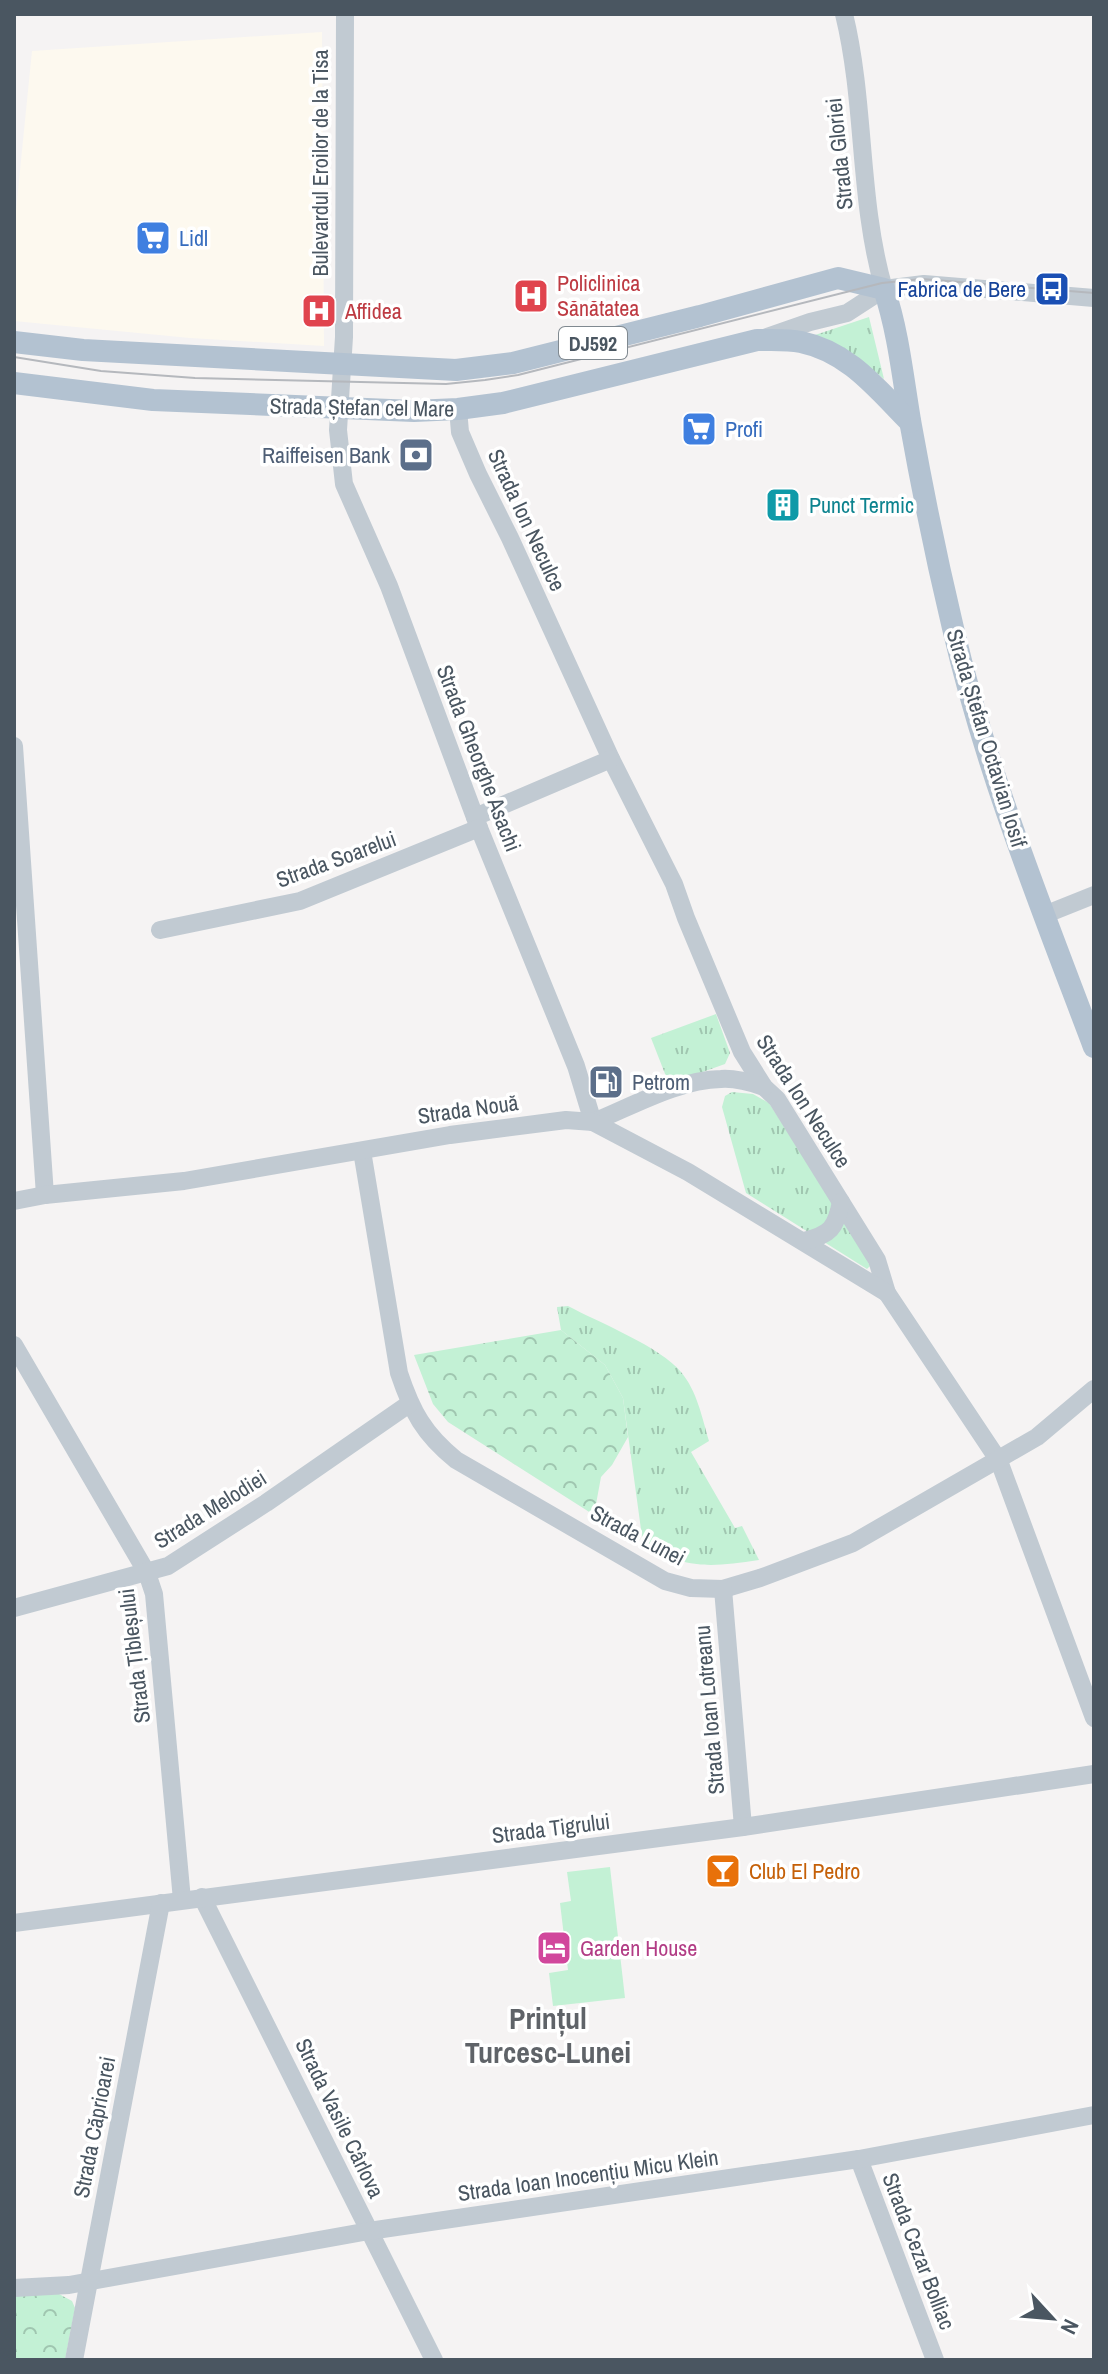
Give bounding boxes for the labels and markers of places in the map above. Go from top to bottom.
supermarket icon: Lidl [134,219,172,257]
place label: Lidl [179,223,208,253]
place label: Policlinica Sănătatea [557,268,640,323]
bus stop icon: Fabrica de Bere [1033,270,1071,308]
place label: Fabrica de Bere [898,274,1026,304]
hospital icon: Policlinica Sănătatea [512,277,550,315]
hospital icon: Affidea [300,292,338,330]
place label: Affidea [344,296,402,326]
supermarket icon: Profi [680,410,718,448]
place label: Profi [725,414,763,444]
bank icon: Raiffeisen Bank [397,436,435,474]
place label: Raiffeisen Bank [262,440,391,470]
building icon: Punct Termic [764,486,802,524]
place label: Punct Termic [809,490,914,520]
fuel station icon: Petrom [587,1063,625,1101]
place label: Petrom [632,1067,690,1097]
bar icon: Club El Pedro [704,1852,742,1890]
place label: Club El Pedro [749,1856,860,1886]
hotel icon: Garden House [535,1929,573,1967]
place label: Garden House [580,1933,697,1963]

